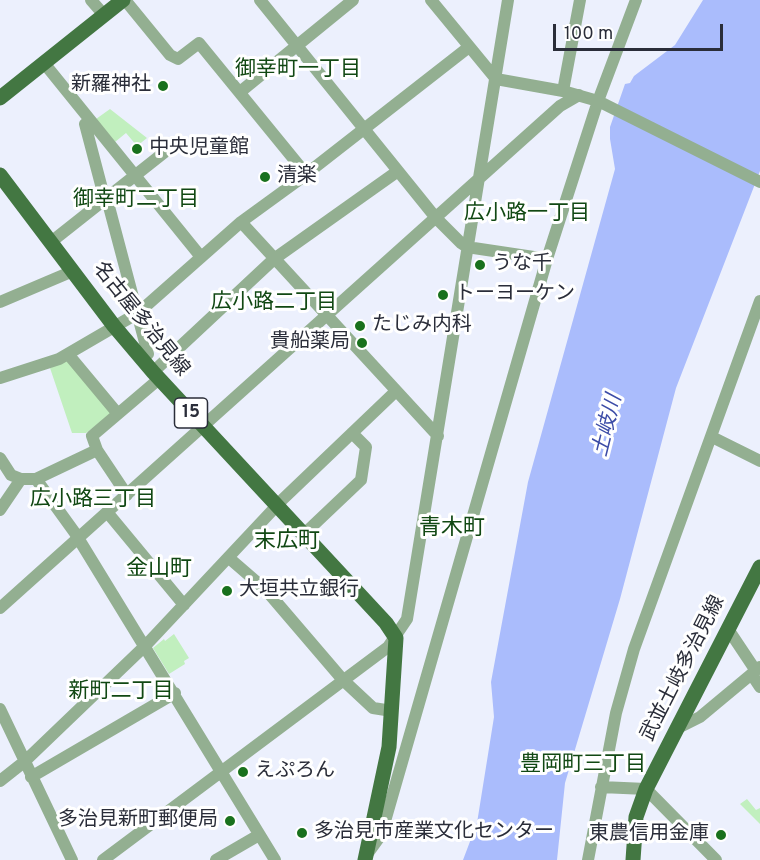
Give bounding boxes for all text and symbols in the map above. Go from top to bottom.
scale bar [556,12,726,50]
text: 100 m [564,23,613,46]
district label: 御幸町一丁目 [235,58,361,84]
place label: 新羅神社 [71,74,151,98]
marker: 新羅神社 [156,79,170,93]
place label: 中央児童館 [149,137,249,161]
marker: 中央児童館 [130,142,144,156]
place label: 清楽 [277,165,317,189]
marker: 清楽 [258,170,272,184]
district label: 御幸町二丁目 [73,188,199,214]
district label: 広小路一丁目 [464,202,590,228]
place label: うな千 [492,253,552,277]
street label: 名古屋多治見線 [87,258,193,382]
marker: うな千 [473,258,487,272]
place label: トーヨーケン [455,283,575,307]
marker: トーヨーケン [436,288,450,302]
district label: 広小路二丁目 [211,291,337,317]
place label: たじみ内科 [372,314,472,338]
marker: たじみ内科 [353,319,367,333]
place label: 貴船薬局 [270,331,350,355]
marker: 貴船薬局 [355,336,369,350]
water label: 土岐川 [589,392,629,460]
road number: 15 [174,398,207,428]
district label: 広小路三丁目 [30,488,156,514]
district label: 青木町 [419,517,485,543]
district label: 末広町 [254,530,320,556]
district label: 金山町 [126,558,192,584]
place label: 大垣共立銀行 [239,579,359,603]
marker: 大垣共立銀行 [220,584,234,598]
street label: 武並土岐多治見線 [637,592,731,746]
district label: 新町二丁目 [69,680,173,706]
district label: 豊岡町三丁目 [520,753,646,779]
place label: えぷろん [255,760,335,784]
marker: えぷろん [236,765,250,779]
place label: 多治見新町郵便局 [58,809,218,833]
marker: 多治見新町郵便局 [223,814,237,828]
place label: 多治見市産業文化センター [314,821,554,845]
place label: 東農信用金庫 [589,823,709,847]
marker: 多治見市産業文化センター [295,826,309,840]
marker: 東農信用金庫 [714,828,728,842]

